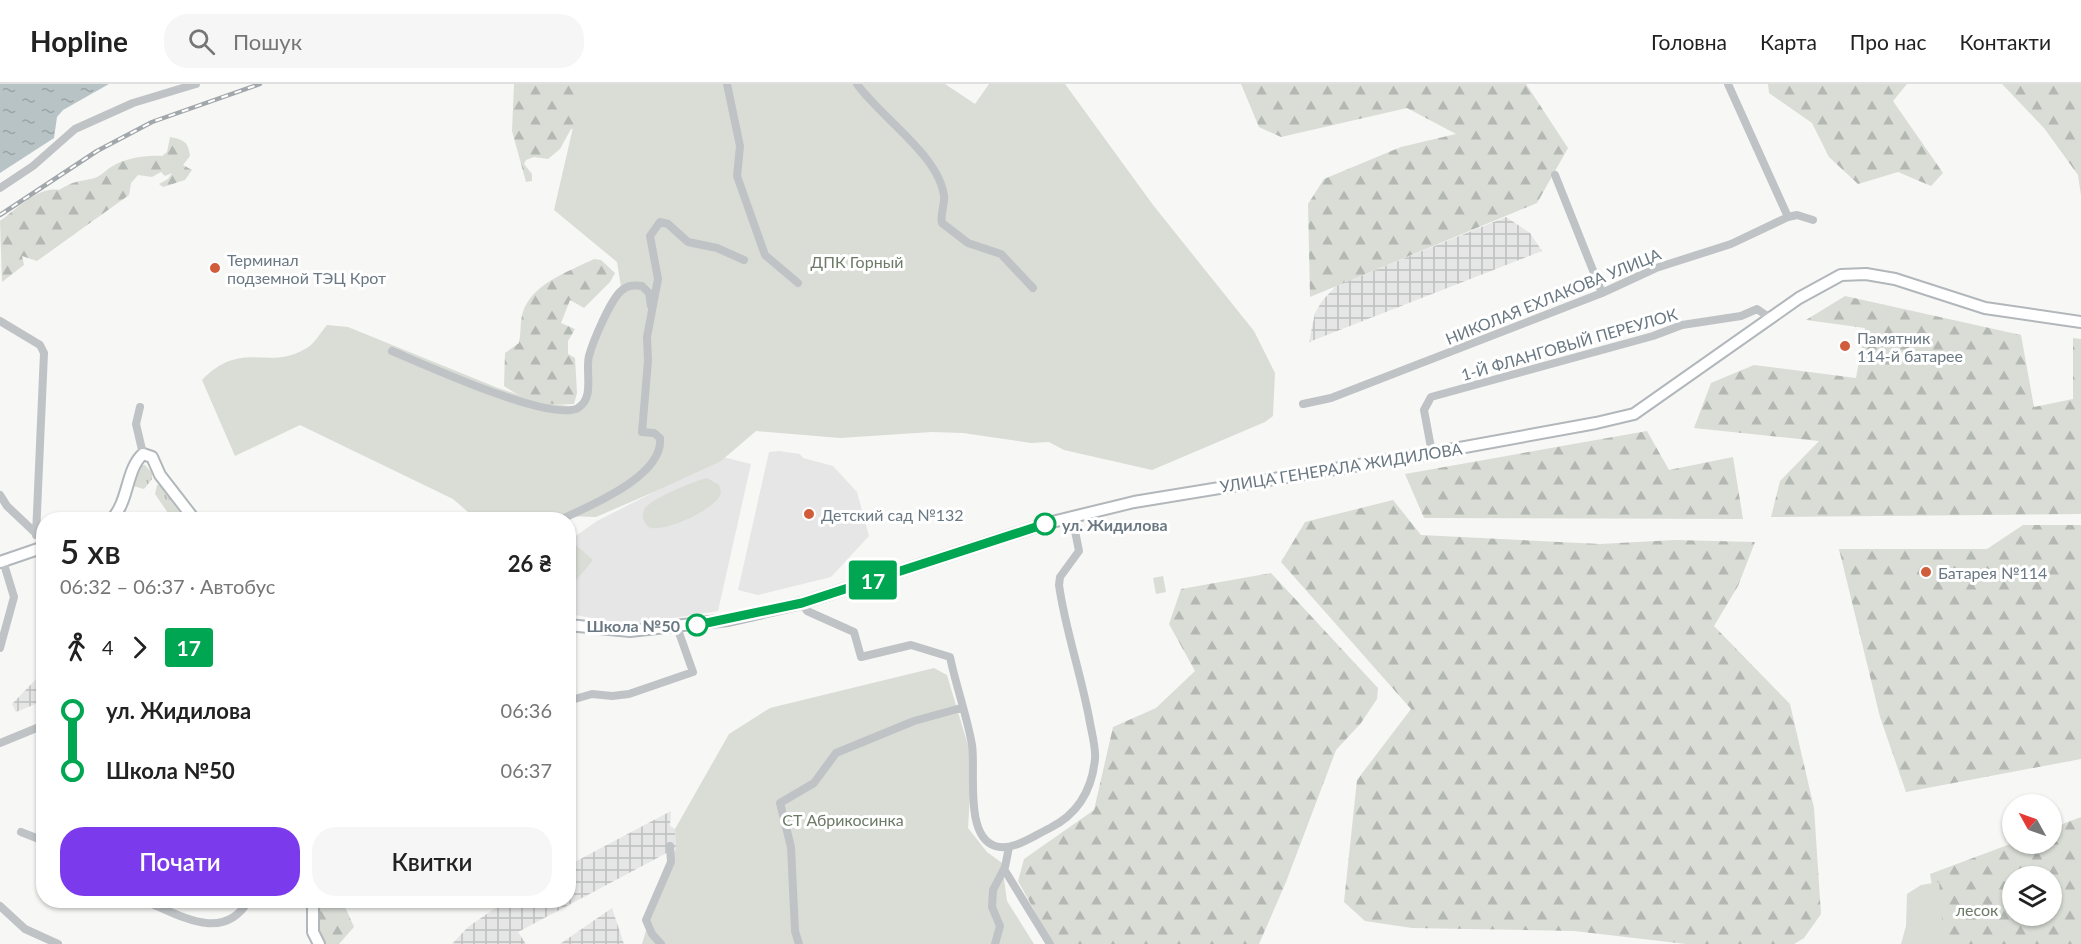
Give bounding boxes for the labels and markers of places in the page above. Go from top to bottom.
place label: Терминал подземной ТЭЦ Крот [227,250,386,287]
marker: Терминал подземной ТЭЦ Крот [208,261,222,275]
place label: Памятник 114-й батарее [1857,328,1963,365]
marker: Памятник 114-й батарее [1838,339,1852,353]
place label: Детский сад №132 [821,505,964,524]
marker: Детский сад №132 [802,507,816,521]
marker: ул. Жидилова [1034,513,1056,535]
place label: ул. Жидилова [1062,515,1168,534]
place label: Батарея №114 [1938,563,2047,582]
marker: Батарея №114 [1919,565,1933,579]
marker: Школа №50 [686,614,708,636]
place label: Школа №50 [586,616,680,635]

